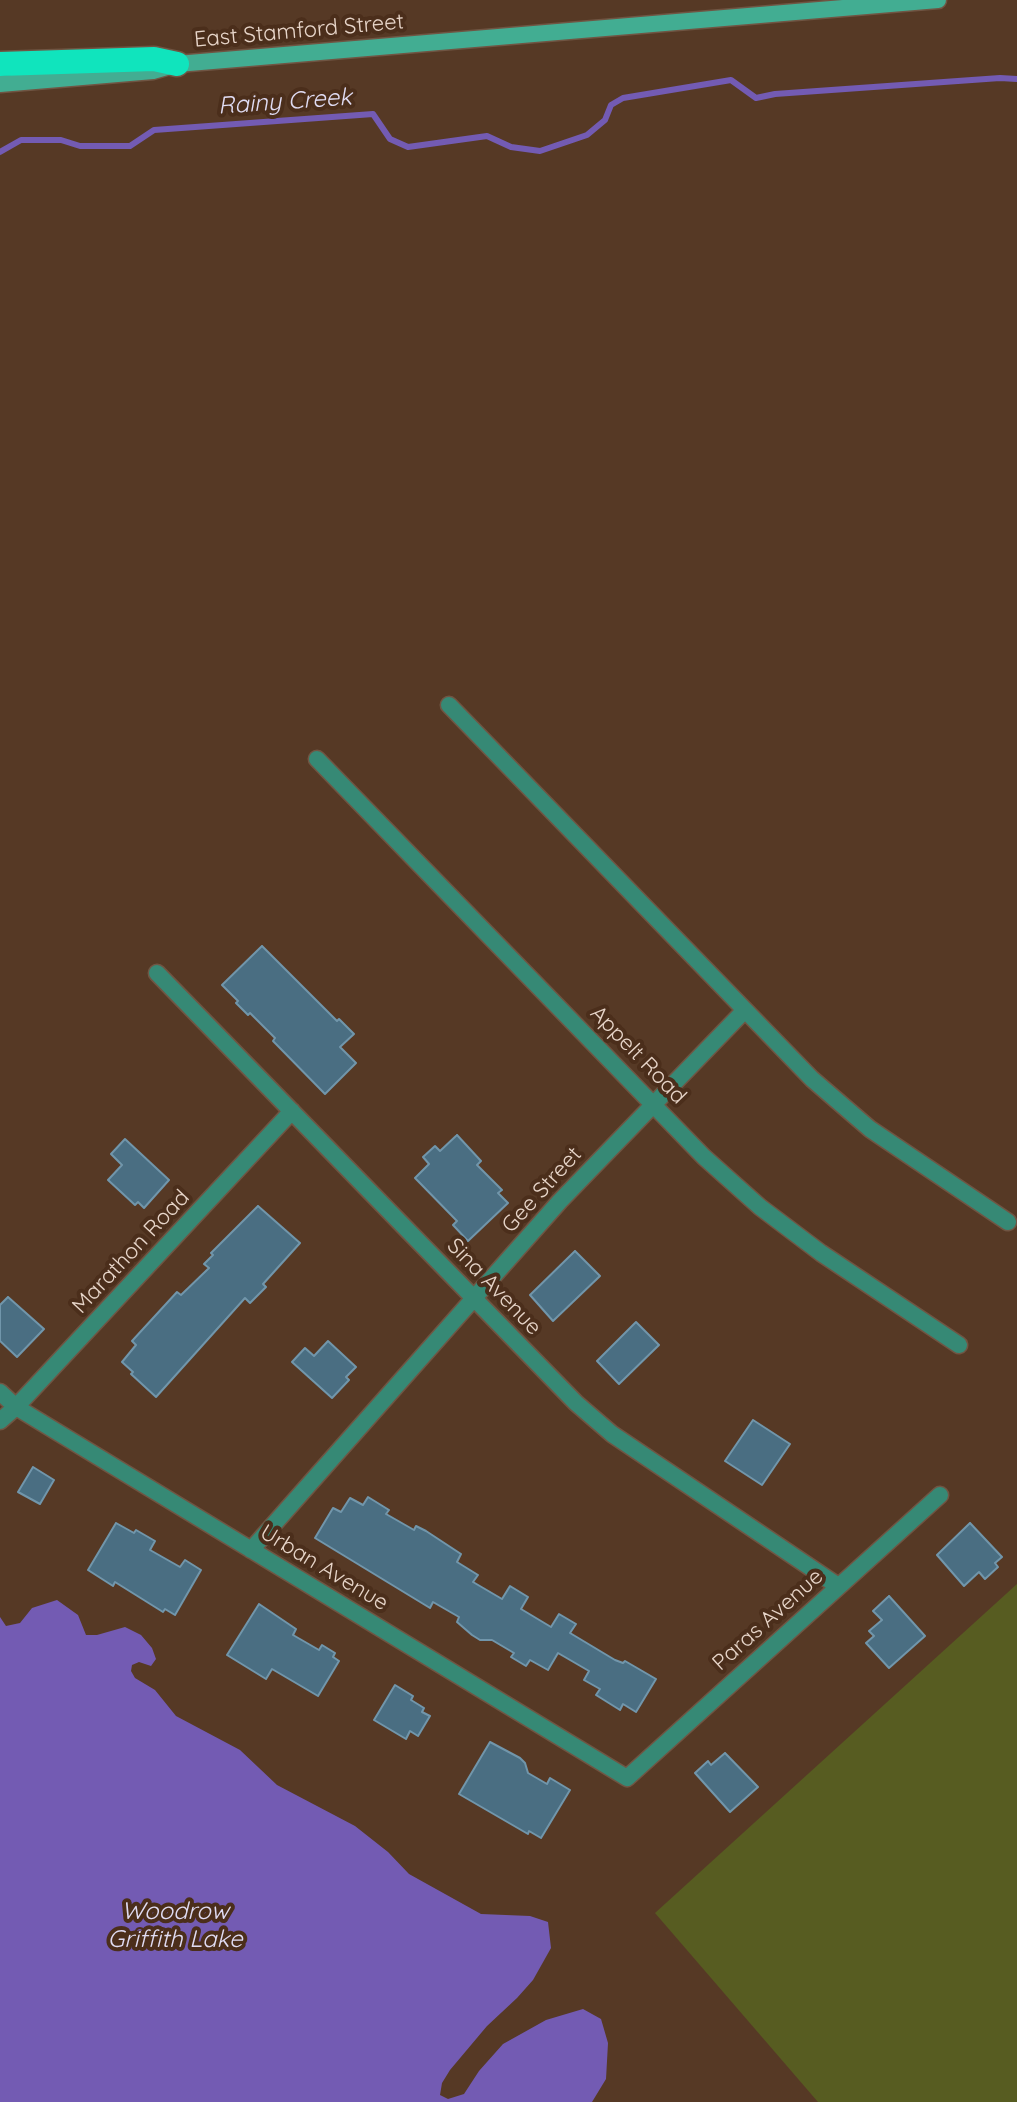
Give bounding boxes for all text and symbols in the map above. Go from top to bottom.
street label: East Stamford Street [193,9,405,53]
water label: Rainy Creek [217,83,353,121]
street label: Appelt Road [585,1000,691,1110]
street label: Gee Street [497,1142,587,1238]
street label: Marathon Road [67,1185,195,1319]
street label: Sina Avenue [441,1233,547,1341]
street label: Urban Avenue [255,1519,393,1617]
street label: Paras Avenue [707,1564,829,1676]
water label: Woodrow Griffith Lake [108,1898,242,1954]

